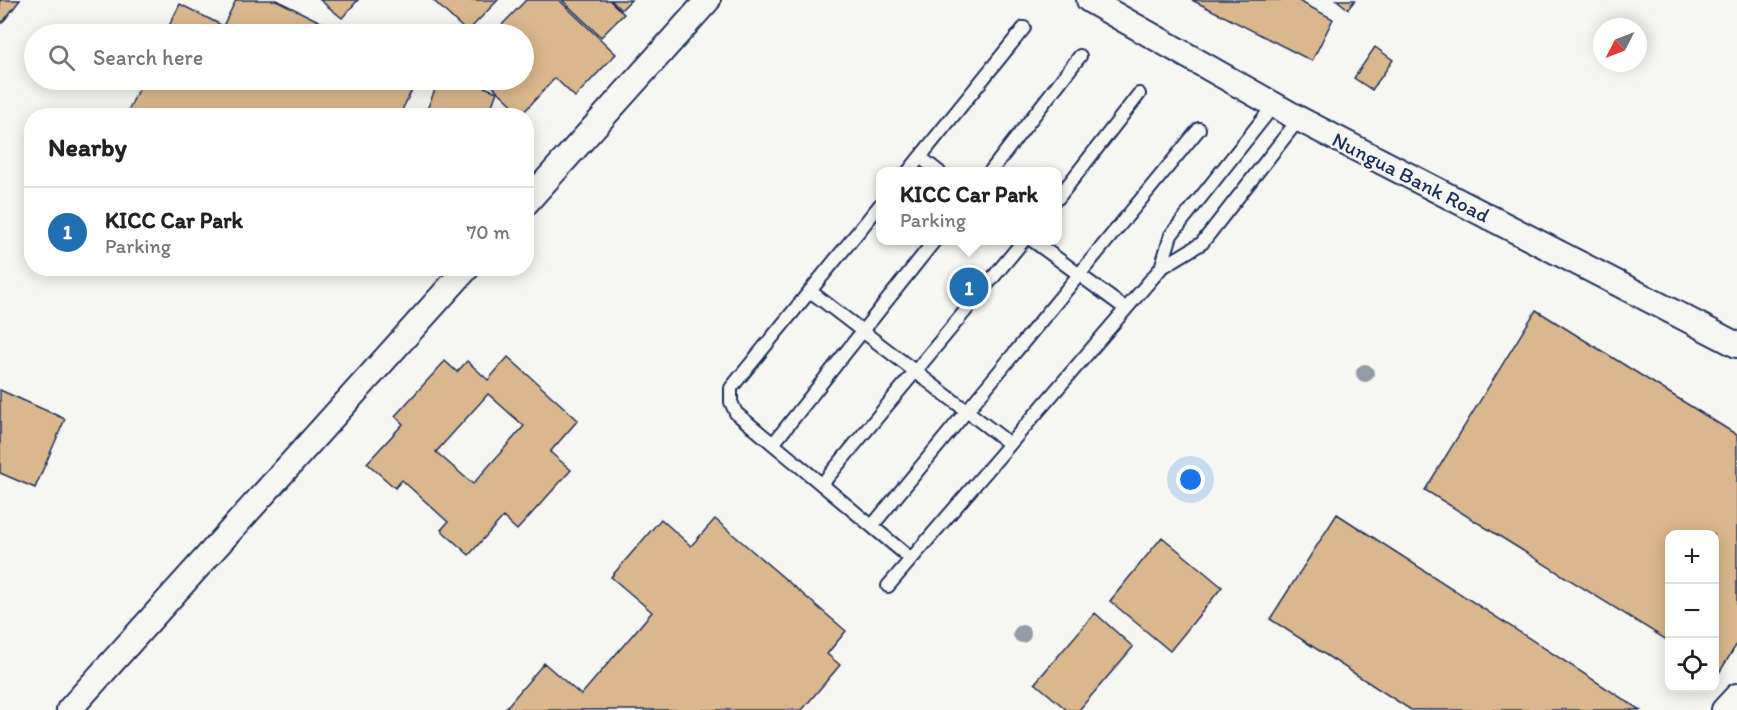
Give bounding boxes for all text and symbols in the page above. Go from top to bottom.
north arrow [1593,18,1647,72]
search box [24,24,534,90]
icon: search [45,41,78,74]
text: Search here [93,44,203,71]
street label: Nungua Bank Road [1328,127,1494,227]
text: Nearby [48,131,127,163]
popup [876,167,1062,245]
text: KICC Car Park [900,181,1038,208]
text: KICC Car Park [105,207,243,234]
text: Parking [900,208,966,232]
text: 1 [63,220,72,244]
text: 70 m [466,220,510,244]
text: Parking [105,234,171,258]
pin: 1 [950,264,988,310]
your location [1176,465,1205,494]
map controls [1665,530,1719,692]
button: + [1665,530,1719,584]
button: − [1665,584,1719,638]
button: locate [1665,638,1719,692]

